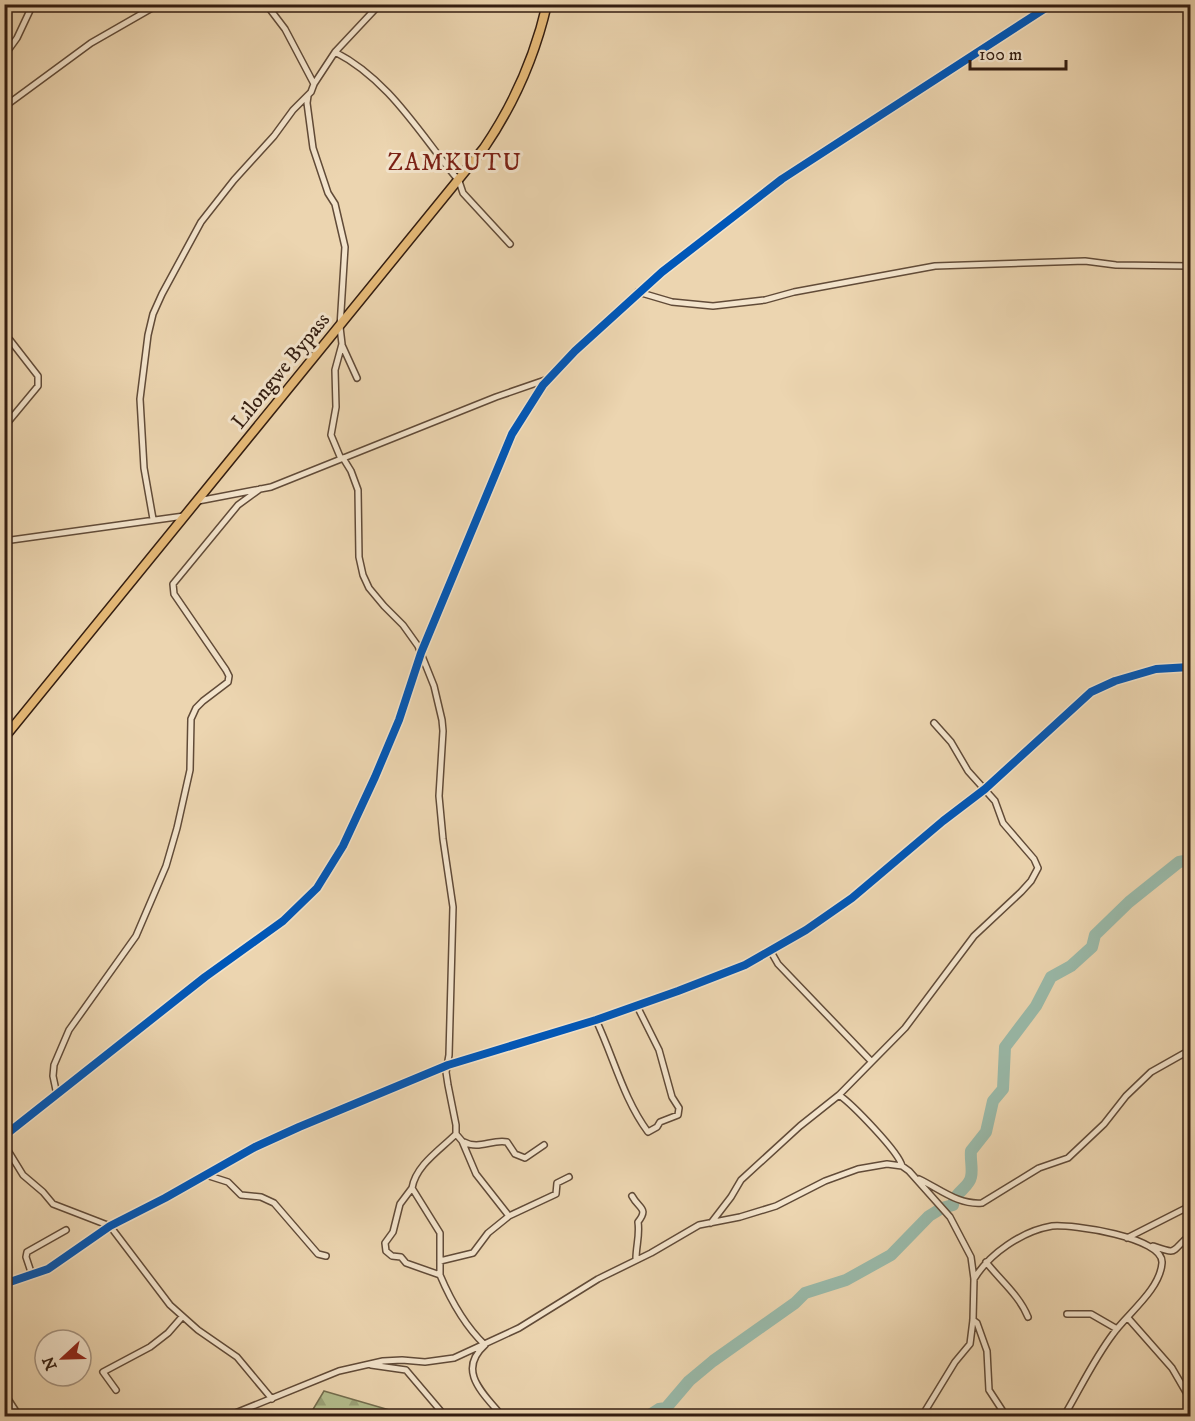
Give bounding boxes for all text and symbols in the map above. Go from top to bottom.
scale bar [970,33,1066,71]
text: 100 m [979,44,1022,66]
district label: ZAMKUTU [387,148,523,178]
street label: Lilongwe Bypass [226,308,336,434]
north arrow [33,1328,93,1388]
text: N [38,1353,62,1373]

